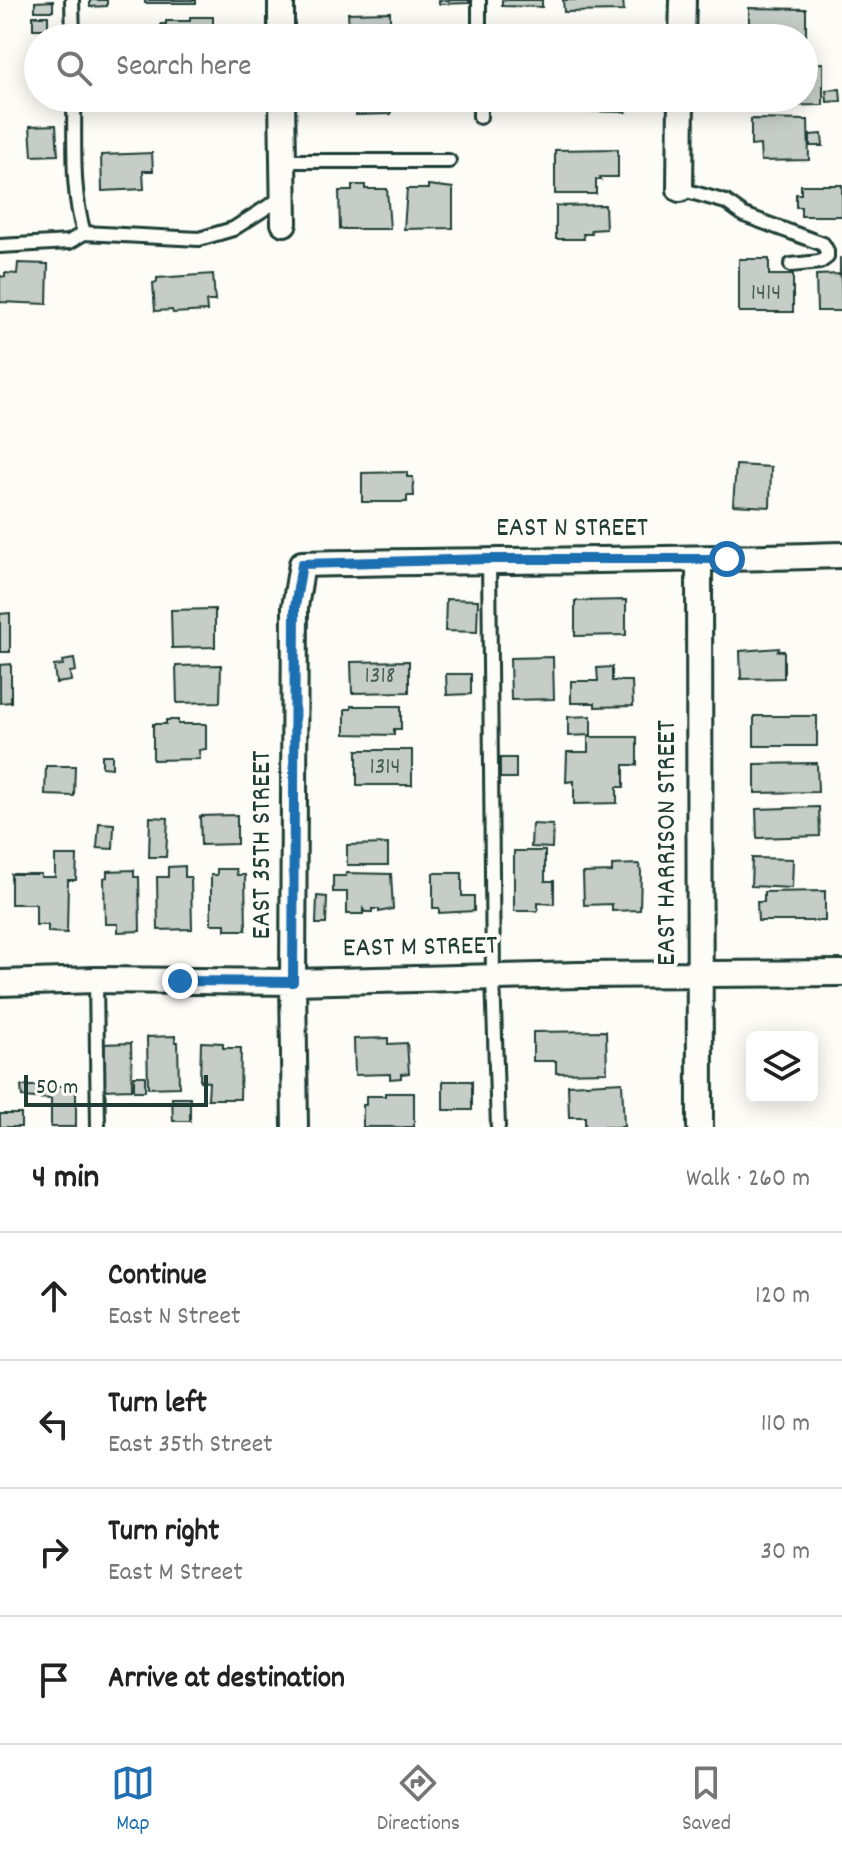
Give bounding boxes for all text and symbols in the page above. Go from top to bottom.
search box [24,24,818,112]
icon: search [52,46,96,90]
text: Search here [116,47,252,90]
house number: 1414 [751,277,781,311]
street label: EAST N STREET [496,510,648,550]
route start [709,541,745,577]
house number: 1318 [365,660,395,694]
street label: EAST HARRISON STREET [649,720,689,966]
street label: EAST 35TH STREET [244,750,284,940]
house number: 1314 [369,751,401,785]
street label: EAST M STREET [342,928,498,970]
route end [162,963,198,999]
map controls [746,1031,818,1103]
button: layers [746,1031,818,1103]
scale bar [24,1071,208,1107]
text: 50 m [36,1073,78,1104]
text: 4 min [32,1155,99,1204]
text: Walk · 260 m [686,1161,810,1198]
text: Continue [108,1256,207,1299]
icon: ahead [32,1274,76,1318]
text: 120 m [755,1278,810,1315]
text: East N Street [108,1299,240,1336]
text: Turn left [108,1384,207,1427]
icon: left [32,1402,76,1446]
text: 110 m [761,1406,810,1443]
text: East 35th Street [108,1427,273,1464]
text: Turn right [108,1512,219,1555]
icon: right [32,1530,76,1574]
text: 30 m [760,1534,810,1571]
text: East M Street [108,1555,243,1592]
icon: arrive [32,1658,76,1702]
text: Arrive at destination [108,1659,345,1702]
tab: Map [111,1761,155,1840]
tab: Directions [377,1761,460,1840]
tab: Saved [682,1761,731,1840]

